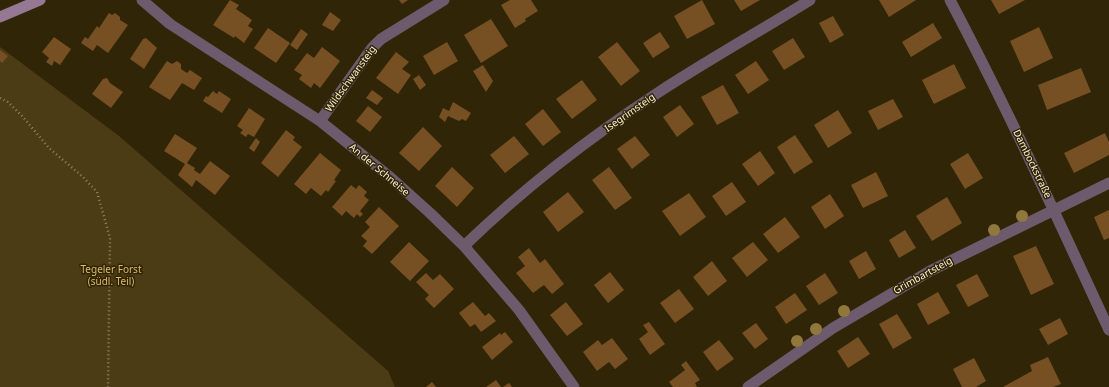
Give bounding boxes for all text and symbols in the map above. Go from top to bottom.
street label: Wildschwansteig [323,44,379,114]
street label: Isegrimsteig [602,91,658,135]
street label: Dambockstraße [1010,128,1054,200]
street label: An der Schneise [346,141,412,199]
street label: Grimbartsteig [891,255,955,297]
park label: Tegeler Forst (südl. Teil) [80,264,142,288]

